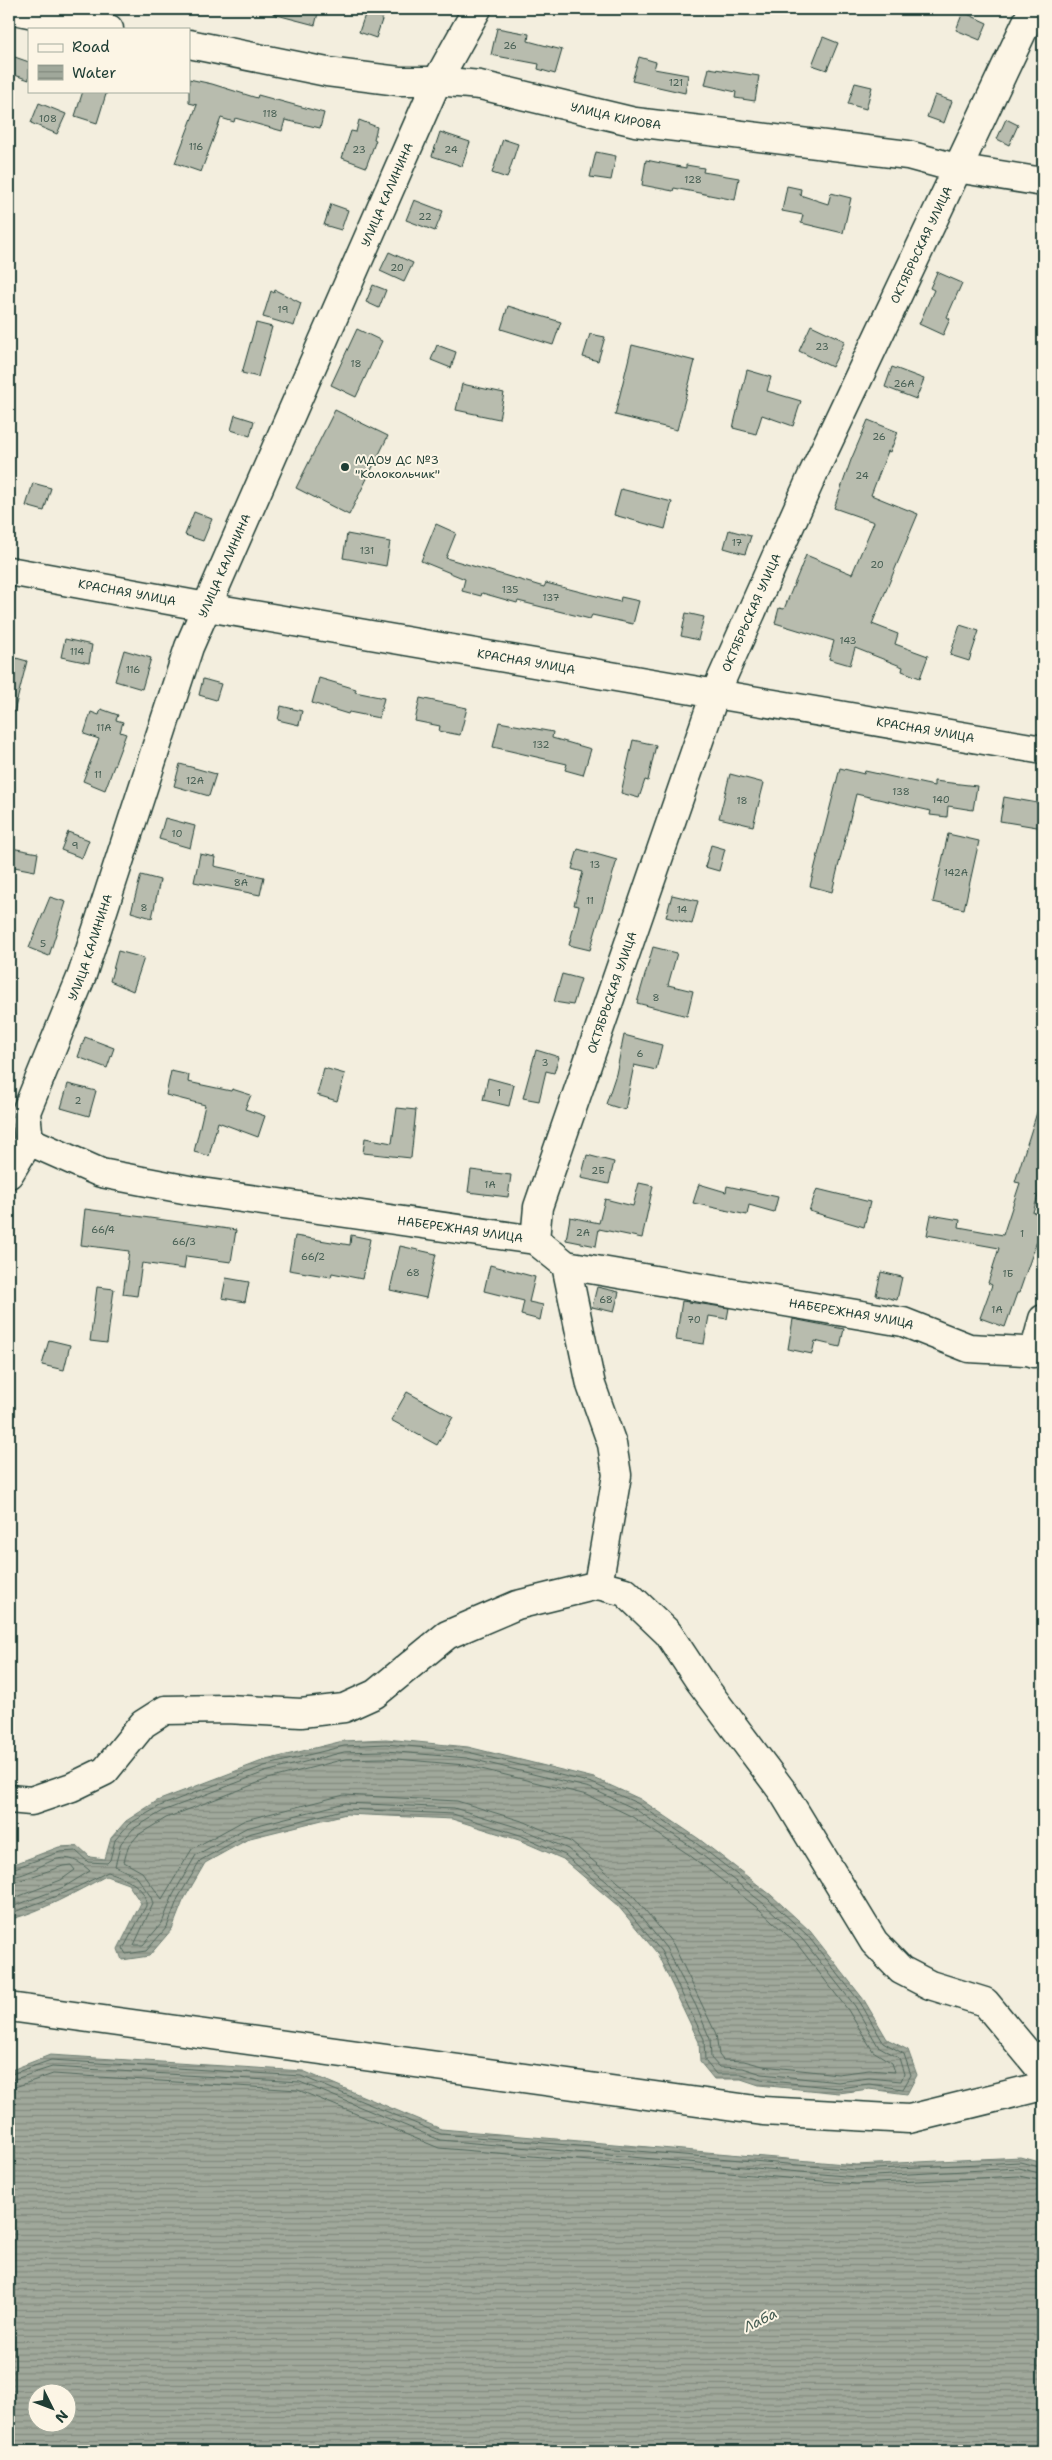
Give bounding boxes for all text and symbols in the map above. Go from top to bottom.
legend [28,28,190,92]
text: Road [72,37,110,57]
house number: 26 [503,39,517,52]
text: Water [72,63,116,83]
house number: 121 [669,76,683,89]
street label: УЛИЦА КИРОВА [569,99,662,133]
house number: 118 [263,107,277,120]
house number: 108 [39,112,57,125]
house number: 116 [189,140,203,153]
street label: УЛИЦА КАЛИНИНА [357,140,417,249]
house number: 23 [352,143,366,156]
house number: 24 [444,143,458,156]
house number: 128 [684,173,702,186]
street label: ОКТЯБРЬСКАЯ УЛИЦА [887,183,956,306]
house number: 22 [418,210,432,223]
house number: 20 [390,261,404,274]
house number: 19 [278,303,288,316]
house number: 23 [815,340,829,353]
house number: 18 [350,357,362,370]
house number: 26А [894,377,914,390]
house number: 26 [872,430,886,443]
place label: МДОУ ДС №3 "Колокольчик" [355,452,440,482]
marker: МДОУ ДС №3 "Колокольчик" [339,461,351,473]
house number: 24 [855,469,869,482]
street label: УЛИЦА КАЛИНИНА [195,511,255,620]
house number: 17 [732,536,742,549]
house number: 131 [360,544,374,557]
street label: ОКТЯБРЬСКАЯ УЛИЦА [718,551,785,674]
house number: 20 [870,558,884,571]
street label: КРАСНАЯ УЛИЦА [77,576,178,609]
house number: 135 [502,583,518,596]
house number: 137 [543,591,559,604]
house number: 143 [839,634,857,647]
house number: 114 [70,645,84,658]
street label: КРАСНАЯ УЛИЦА [476,645,577,678]
house number: 116 [126,663,140,676]
street label: КРАСНАЯ УЛИЦА [875,714,976,746]
house number: 11А [96,721,112,734]
house number: 132 [532,738,550,751]
house number: 11 [94,768,102,781]
house number: 12А [186,774,204,787]
house number: 138 [892,785,910,798]
house number: 140 [932,793,950,806]
house number: 18 [736,794,748,807]
house number: 10 [172,827,182,840]
house number: 9 [72,839,79,852]
house number: 13 [590,858,600,871]
house number: 142А [944,866,968,879]
house number: 8А [234,876,248,889]
street label: УЛИЦА КАЛИНИНА [64,892,116,1003]
house number: 11 [586,894,594,907]
house number: 8 [141,901,148,914]
house number: 14 [677,903,687,916]
street label: ОКТЯБРЬСКАЯ УЛИЦА [584,929,641,1056]
house number: 5 [40,937,46,950]
house number: 8 [653,991,660,1004]
house number: 6 [637,1047,644,1060]
house number: 3 [542,1056,549,1069]
house number: 1 [497,1086,501,1099]
house number: 2 [75,1094,82,1107]
house number: 2Б [591,1164,605,1177]
house number: 1А [484,1178,496,1191]
street label: НАБЕРЕЖНАЯ УЛИЦА [396,1212,524,1246]
house number: 66/4 [91,1223,115,1236]
house number: 2А [576,1226,590,1239]
house number: 1 [1020,1227,1024,1240]
house number: 66/3 [172,1235,196,1248]
house number: 66/2 [301,1250,325,1263]
house number: 68 [406,1266,420,1279]
house number: 1Б [1003,1267,1013,1280]
house number: 68 [599,1293,613,1306]
street label: НАБЕРЕЖНАЯ УЛИЦА [788,1295,917,1334]
house number: 1А [991,1303,1003,1316]
house number: 70 [687,1313,701,1326]
water label: Лаба [739,2304,780,2336]
north arrow [28,2382,78,2432]
text: N [51,2407,72,2427]

